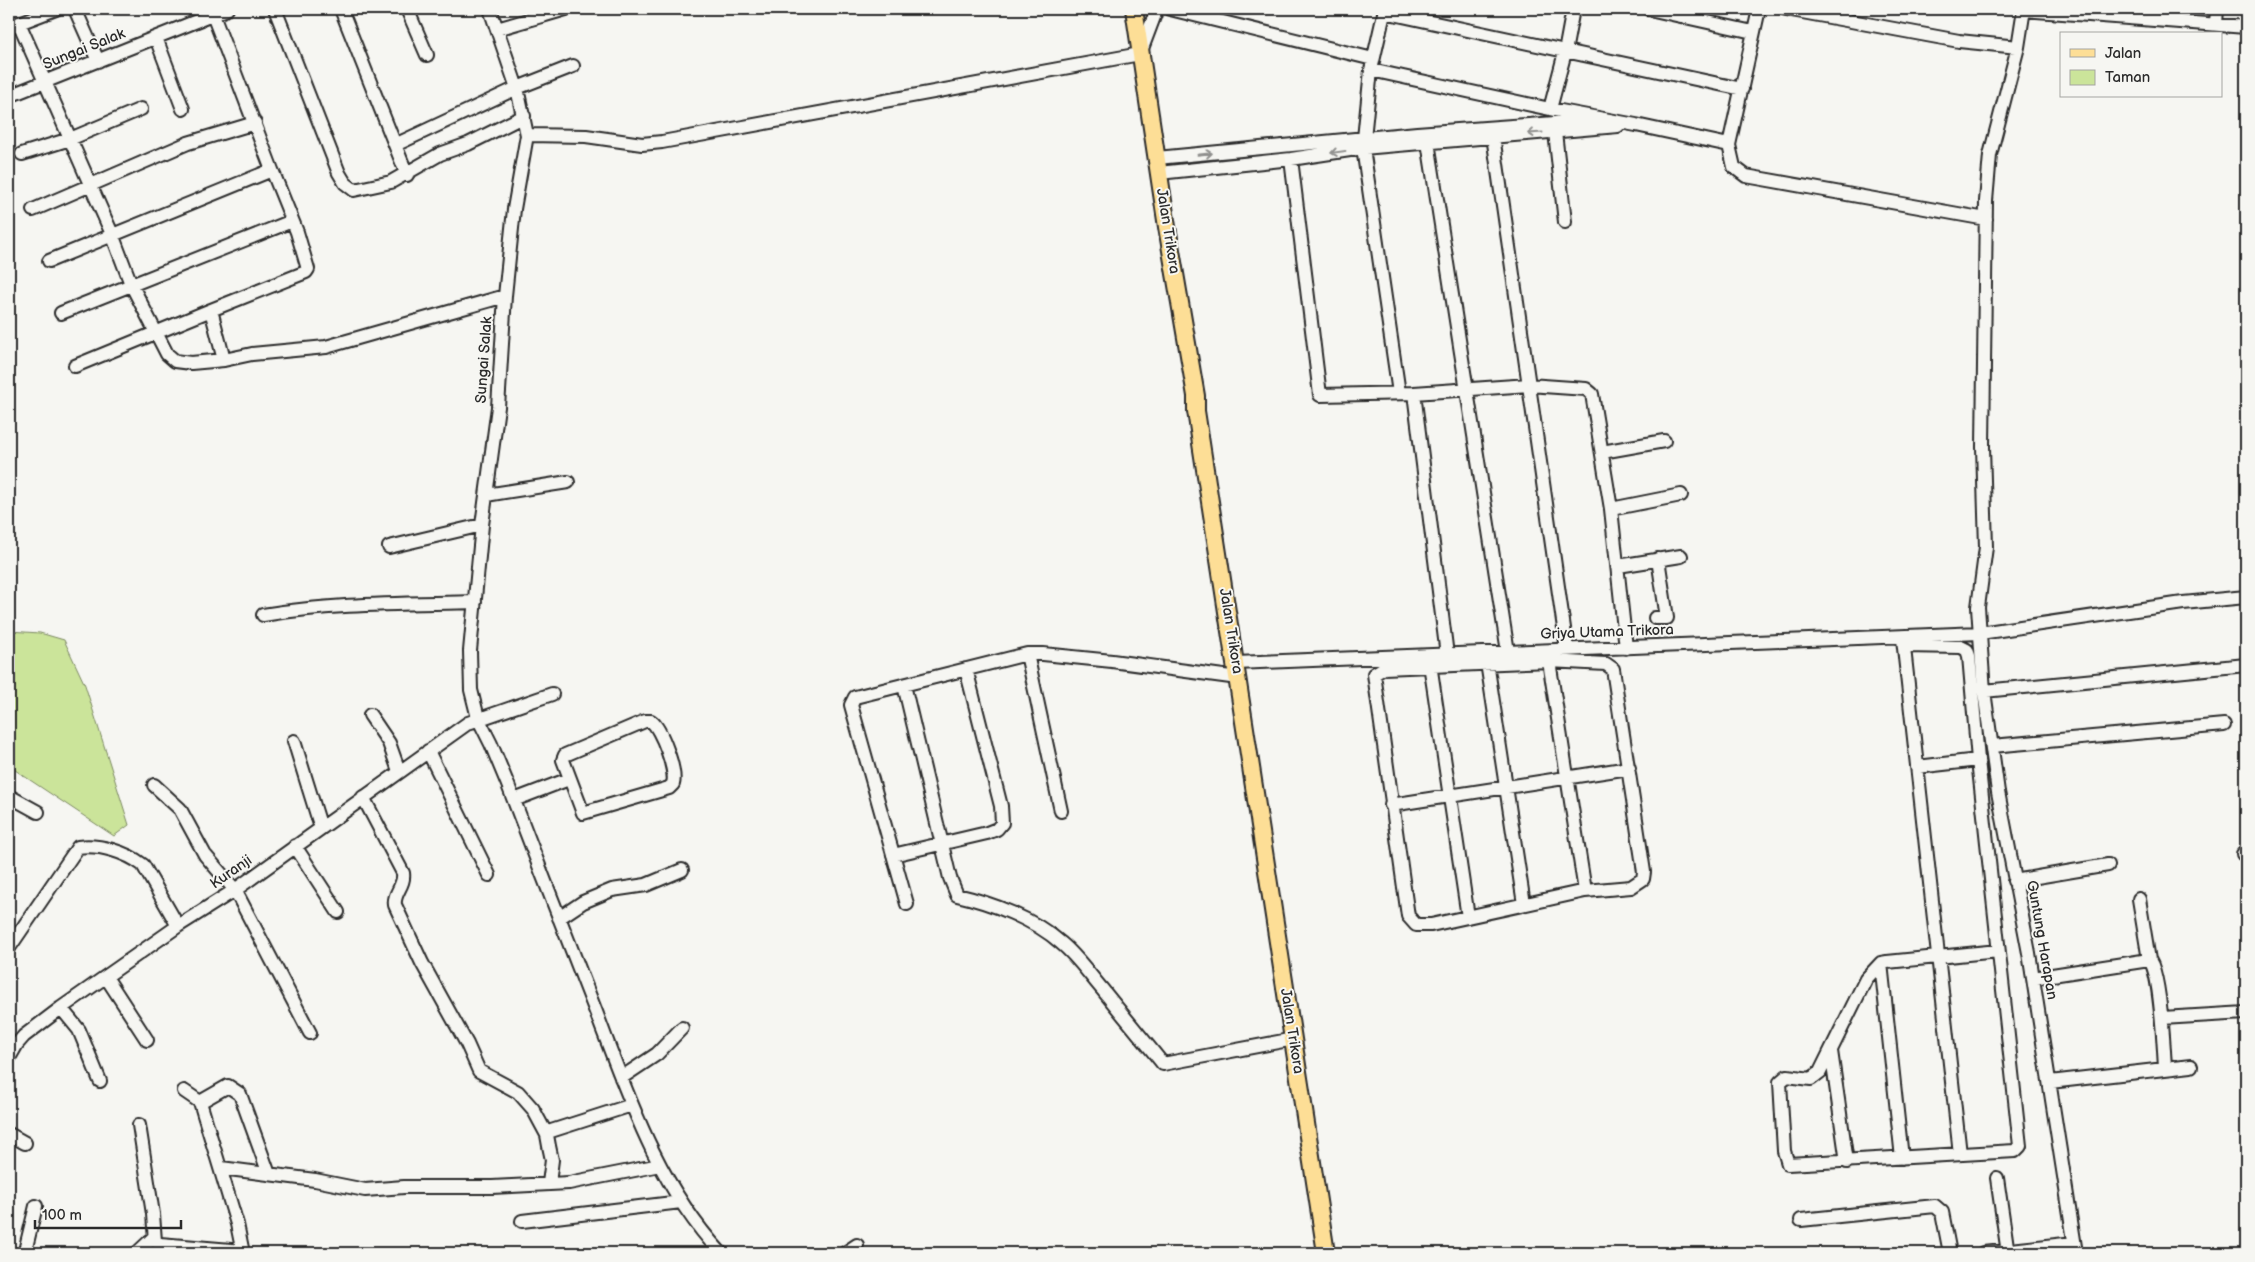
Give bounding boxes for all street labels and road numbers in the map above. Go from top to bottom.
street label: Sungai Salak [40,24,128,74]
street label: Jalan Trikora [1152,187,1184,275]
street label: Sungai Salak [471,315,497,404]
street label: Jalan Trikora [1215,587,1247,675]
street label: Griya Utama Trikora [1540,620,1674,644]
street label: Kuranji [206,851,256,893]
street label: Guntung Harapan [2022,879,2062,1001]
street label: Jalan Trikora [1276,987,1308,1075]

